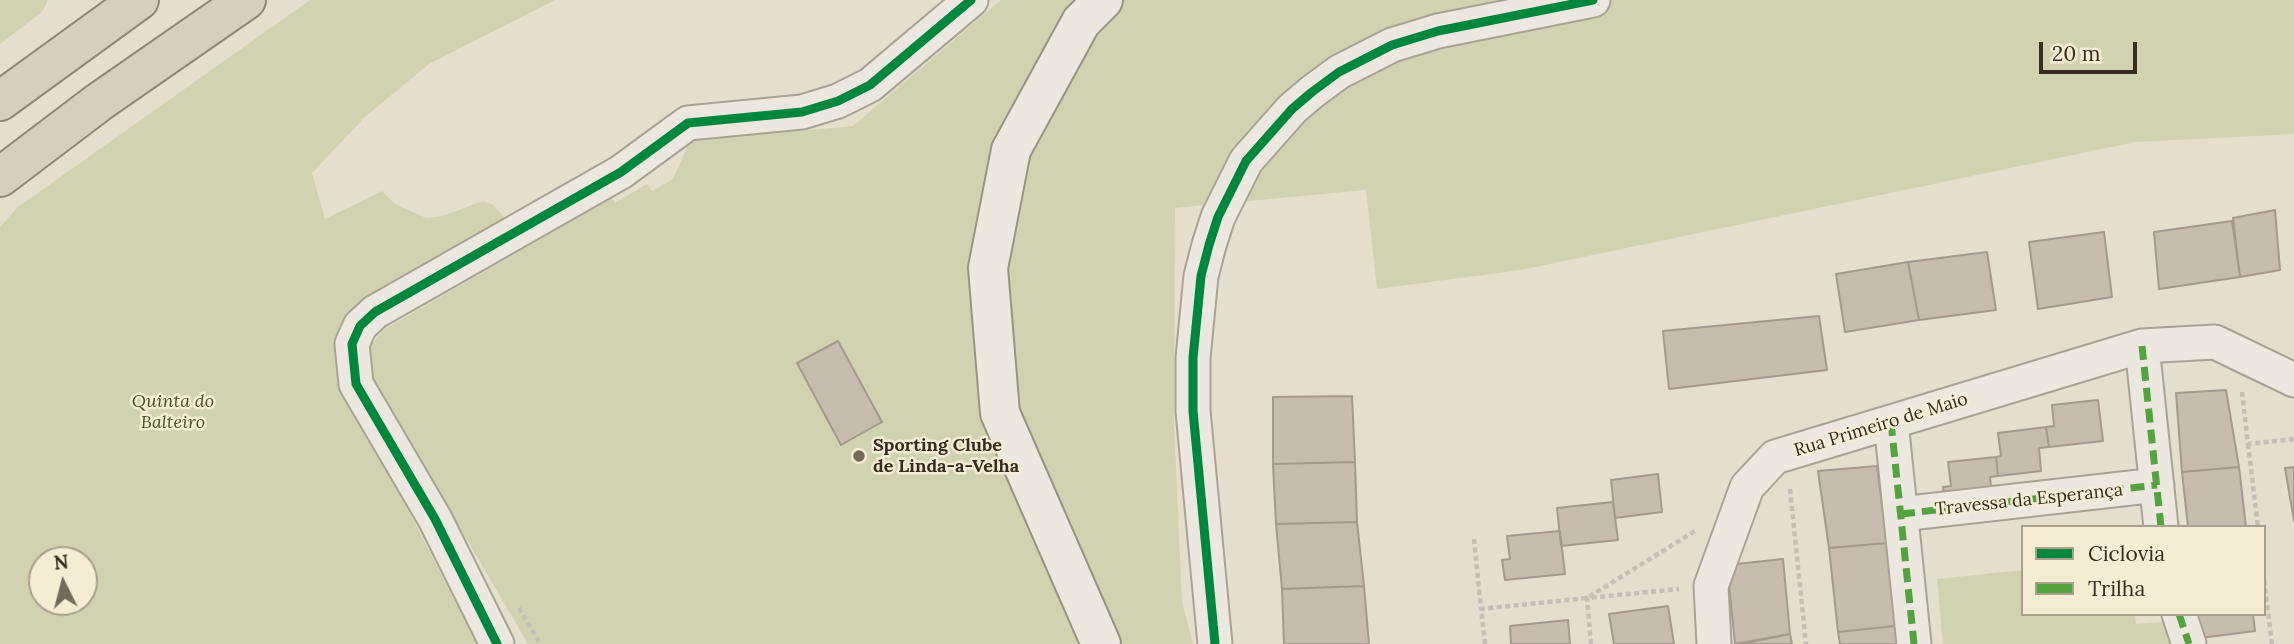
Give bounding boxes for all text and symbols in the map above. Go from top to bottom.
scale bar [2042,28,2140,72]
text: 20 m [2052,40,2101,67]
street label: Rua Primeiro de Maio [1792,388,1970,462]
park label: Quinta do Balteiro [132,391,214,434]
place label: Sporting Clube de Linda-a-Velha [873,435,1019,478]
marker: Sporting Clube de Linda-a-Velha [851,448,867,464]
street label: Travessa da Esperança [1934,479,2124,521]
legend [2021,525,2266,616]
text: Ciclovia [2088,540,2165,567]
north arrow [28,546,98,616]
text: N [52,549,70,575]
text: Trilha [2088,575,2145,602]

